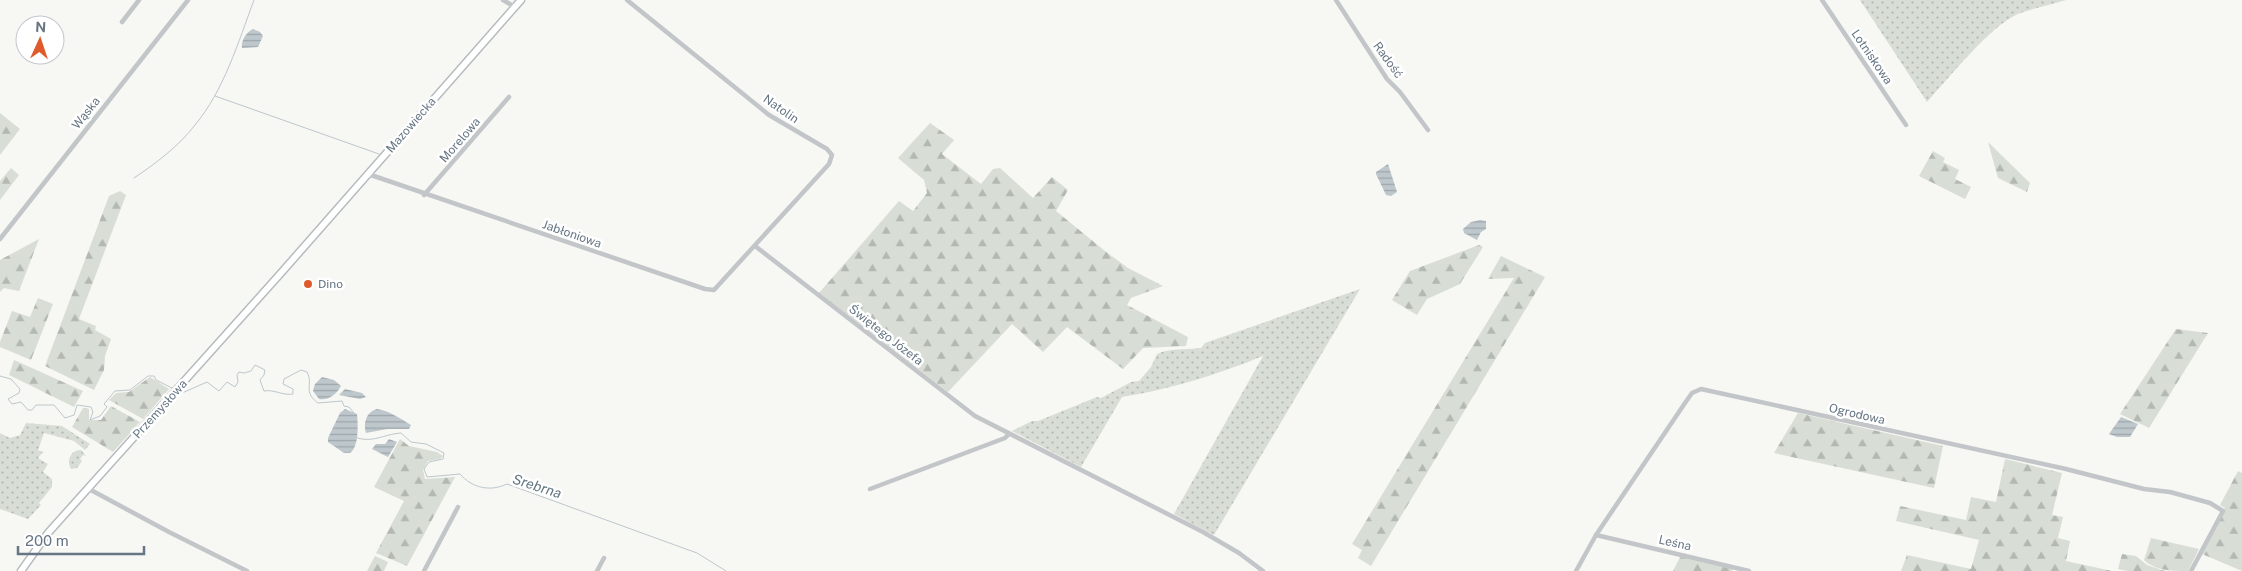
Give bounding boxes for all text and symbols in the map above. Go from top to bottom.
north arrow [15,15,65,65]
text: N [35,19,47,35]
street label: Lotniskowa [1849,27,1895,87]
street label: Radość [1370,39,1406,81]
street label: Natolin [761,92,802,126]
street label: Wąska [69,94,103,132]
street label: Mazowiecka [383,95,439,155]
street label: Morelowa [437,115,483,165]
street label: Jabłoniowa [541,217,603,251]
place label: Dino [318,277,343,291]
marker: Dino [302,278,314,290]
street label: Świętego Józefa [846,302,926,368]
street label: Przemysłowa [130,377,190,441]
street label: Ogrodowa [1828,401,1886,427]
water label: Srebrna [510,471,564,501]
scale bar [18,524,144,556]
text: 200 m [25,532,69,549]
street label: Leśna [1657,532,1693,554]

